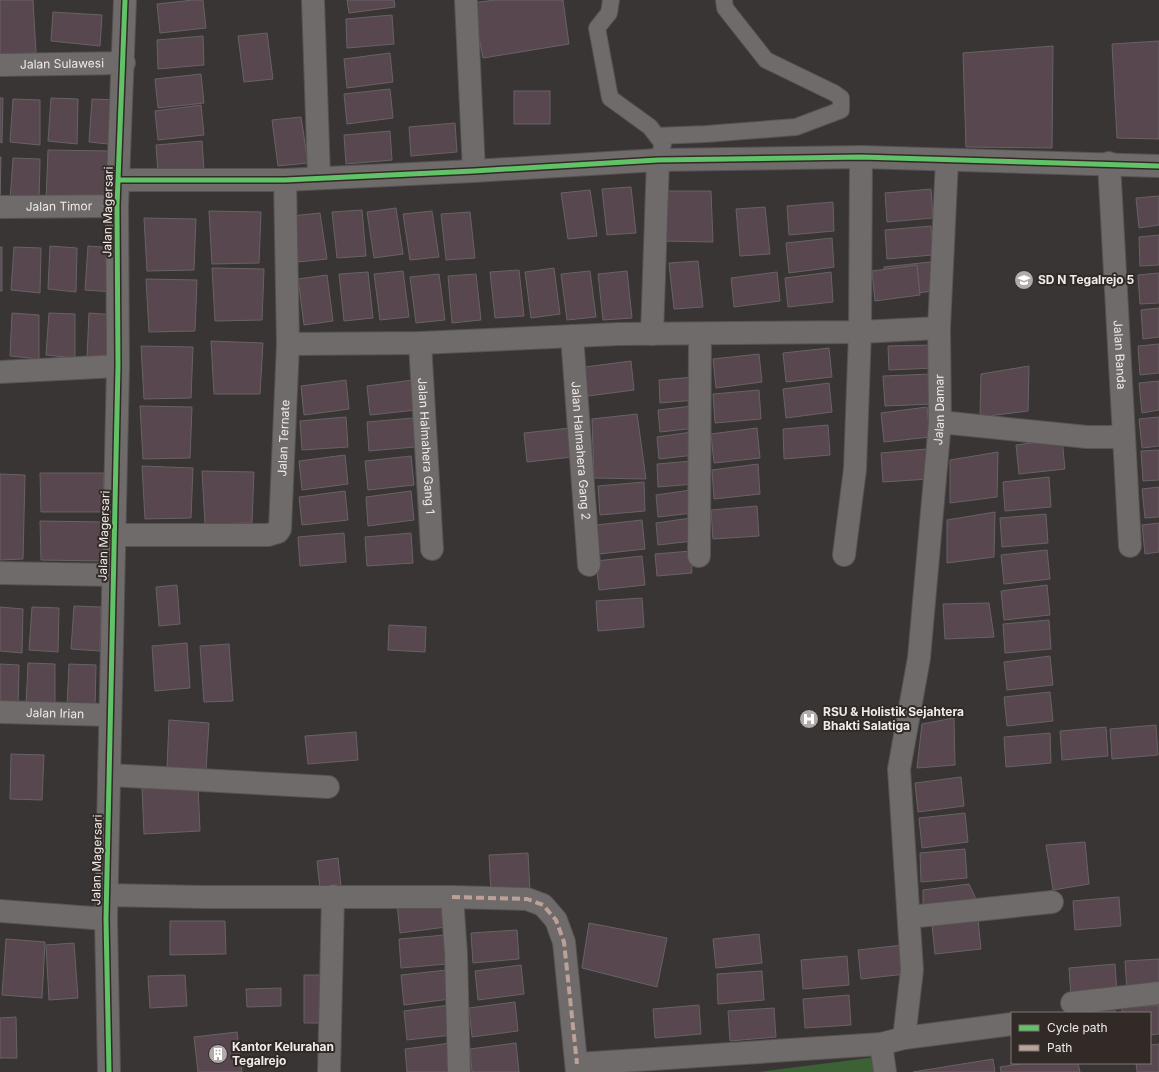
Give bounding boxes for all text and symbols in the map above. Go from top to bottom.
street label: Jalan Sulawesi [20,55,104,72]
street label: Jalan Magersari [99,166,116,258]
street label: Jalan Timor [26,198,93,214]
school or university icon: SD N Tegalrejo 5 [1013,269,1035,291]
place label: SD N Tegalrejo 5 [1038,272,1135,287]
street label: Jalan Banda [1111,320,1129,390]
street label: Jalan Damar [930,374,947,446]
street label: Jalan Halmahera Gang 1 [415,377,438,514]
street label: Jalan Halmahera Gang 2 [568,381,594,521]
street label: Jalan Ternate [274,399,293,477]
street label: Jalan Magersari [94,490,113,582]
place label: RSU & Holistik Sejahtera Bhakti Salatiga [823,704,964,733]
street label: Jalan Irian [26,705,84,721]
hospital icon: RSU & Holistik Sejahtera Bhakti Salatiga [798,708,820,730]
street label: Jalan Magersari [88,814,105,906]
legend [1011,1012,1151,1064]
text: Cycle path [1047,1020,1108,1035]
place label: Kantor Kelurahan Tegalrejo [232,1039,334,1068]
text: Path [1047,1040,1072,1055]
building icon: Kantor Kelurahan Tegalrejo [207,1043,229,1065]

